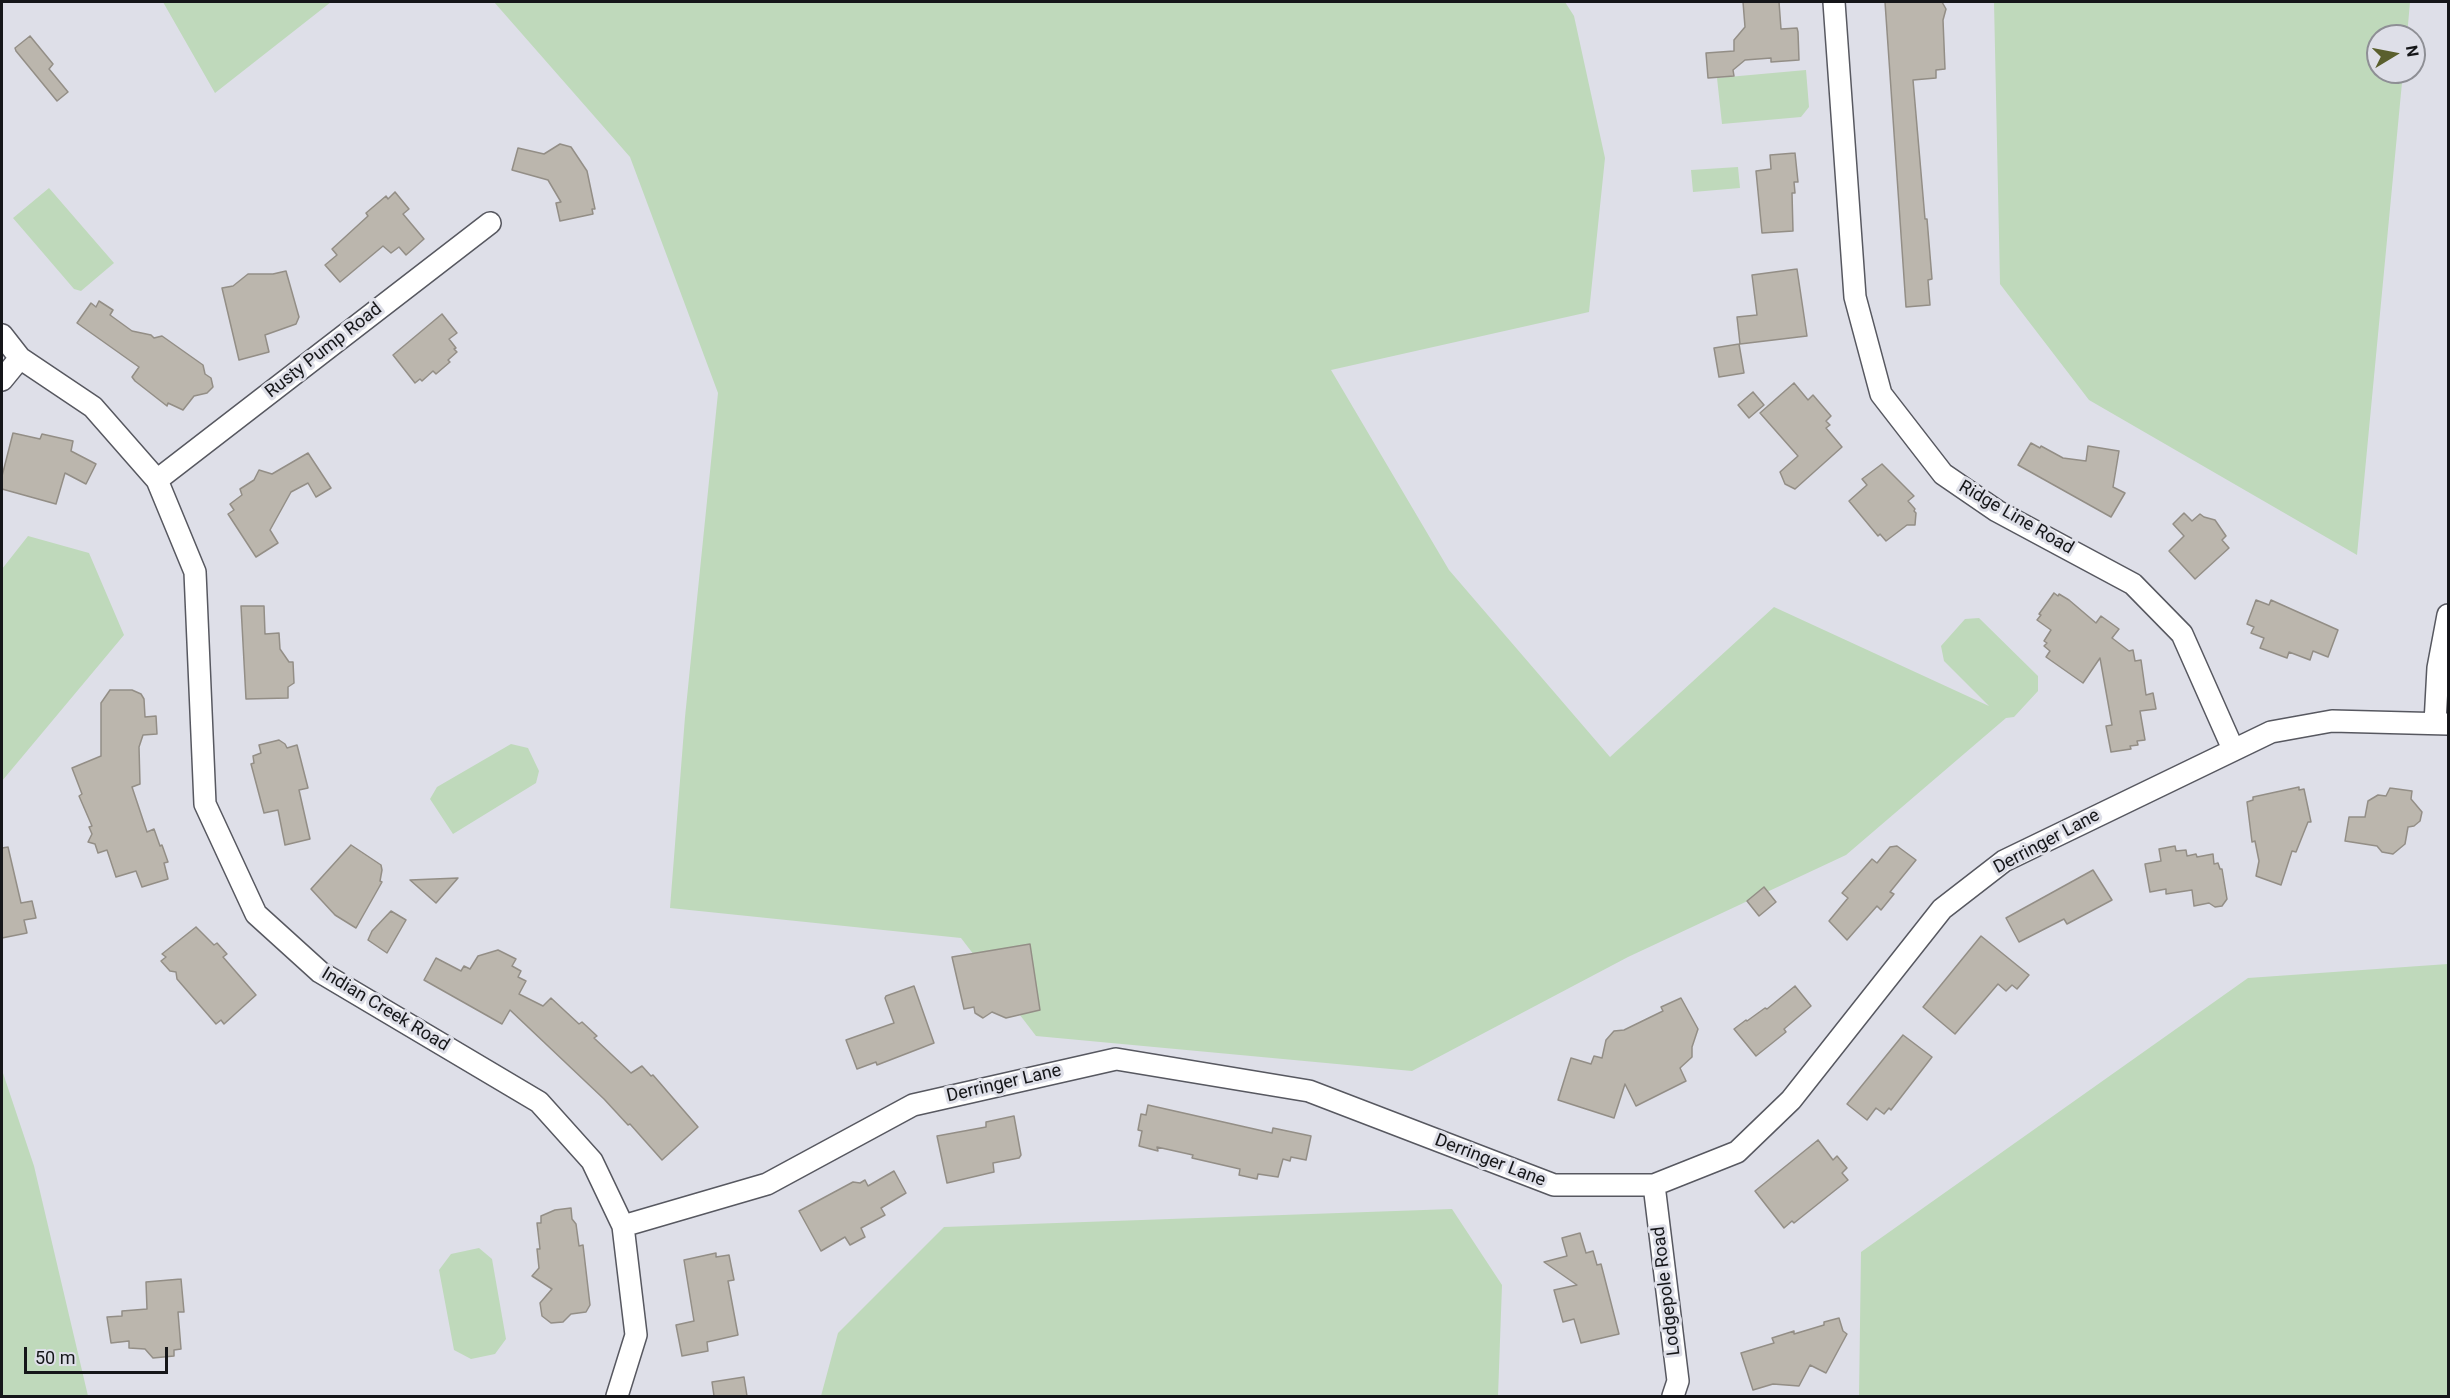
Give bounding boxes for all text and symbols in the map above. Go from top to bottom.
north arrow [2366,24,2426,84]
text: N [2402,44,2423,58]
street label: Rusty Pump Road [261,299,387,403]
street label: Ridge Line Road [1955,476,2077,560]
street label: Derringer Lane [1990,805,2104,879]
street label: Indian Creek Road [317,963,453,1057]
street label: Derringer Lane [945,1060,1063,1108]
street label: Derringer Lane [1431,1130,1549,1192]
street label: Lodgepole Road [1648,1225,1686,1357]
scale bar [27,1335,171,1373]
text: 50 m [35,1347,75,1368]

